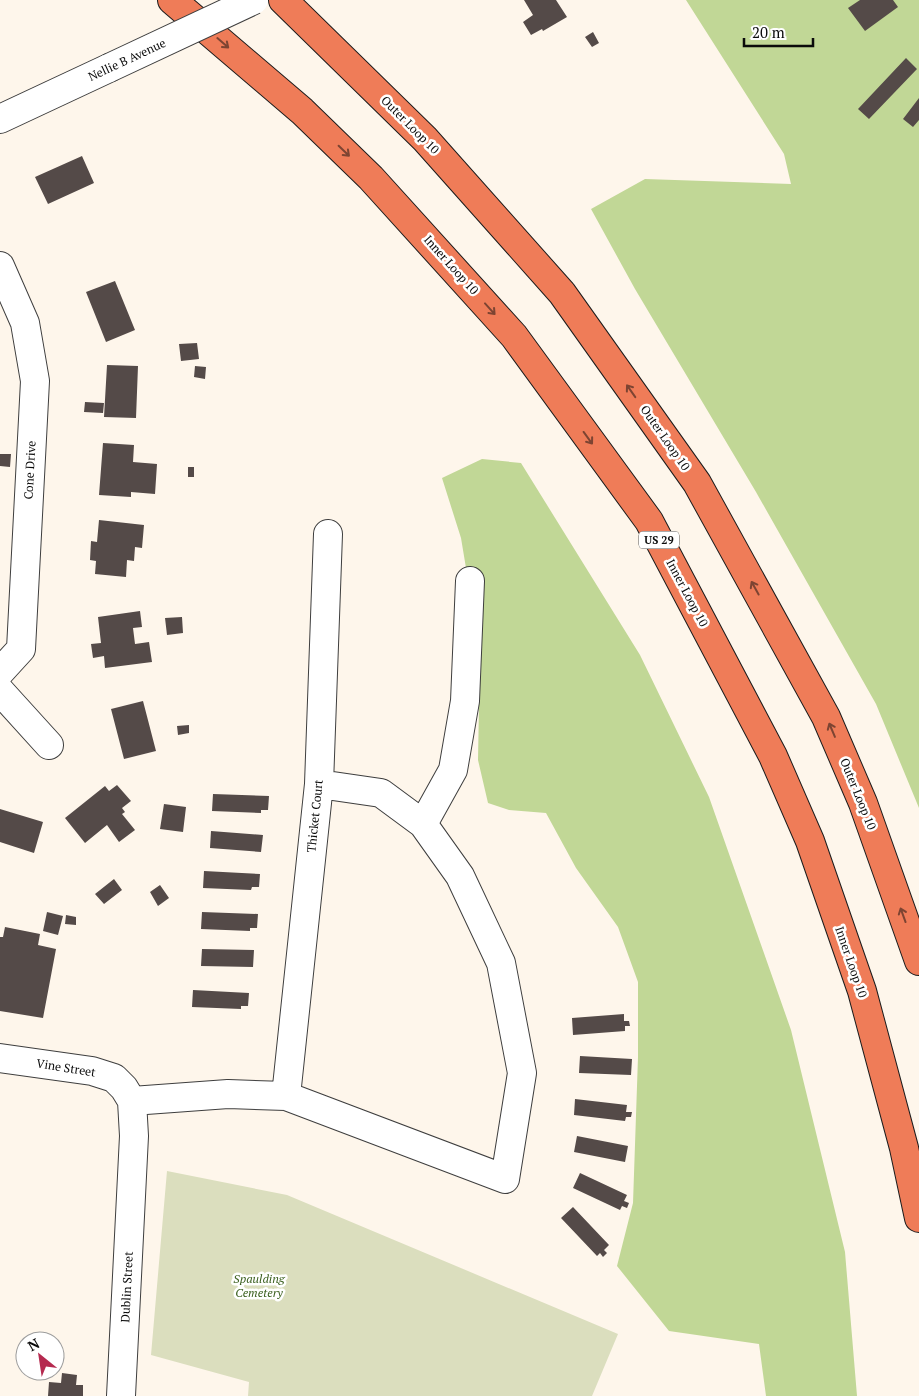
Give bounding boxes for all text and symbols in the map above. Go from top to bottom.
scale bar [744,15,813,47]
text: 20 m [752,22,785,42]
street label: Nellie B Avenue [86,35,168,84]
one-way arrow [216,37,229,49]
street label: Outer Loop 10 [378,92,443,157]
one-way arrow [337,145,350,157]
street label: Inner Loop 10 [421,232,482,297]
one-way arrow [484,302,496,315]
one-way arrow [626,384,636,398]
street label: Outer Loop 10 [637,402,693,473]
one-way arrow [583,431,594,444]
street label: Cone Drive [20,440,39,500]
road number: US 29 [639,532,679,548]
street label: Inner Loop 10 [663,556,712,629]
one-way arrow [749,581,759,595]
one-way arrow [826,723,835,738]
street label: Outer Loop 10 [837,756,880,832]
street label: Thicket Court [303,778,326,853]
one-way arrow [898,907,907,923]
street label: Inner Loop 10 [832,924,871,999]
street label: Vine Street [35,1055,97,1080]
street label: Dublin Street [117,1250,136,1323]
park label: Spaulding Cemetery [233,1271,286,1300]
north arrow [15,1331,65,1381]
text: N [24,1333,43,1355]

